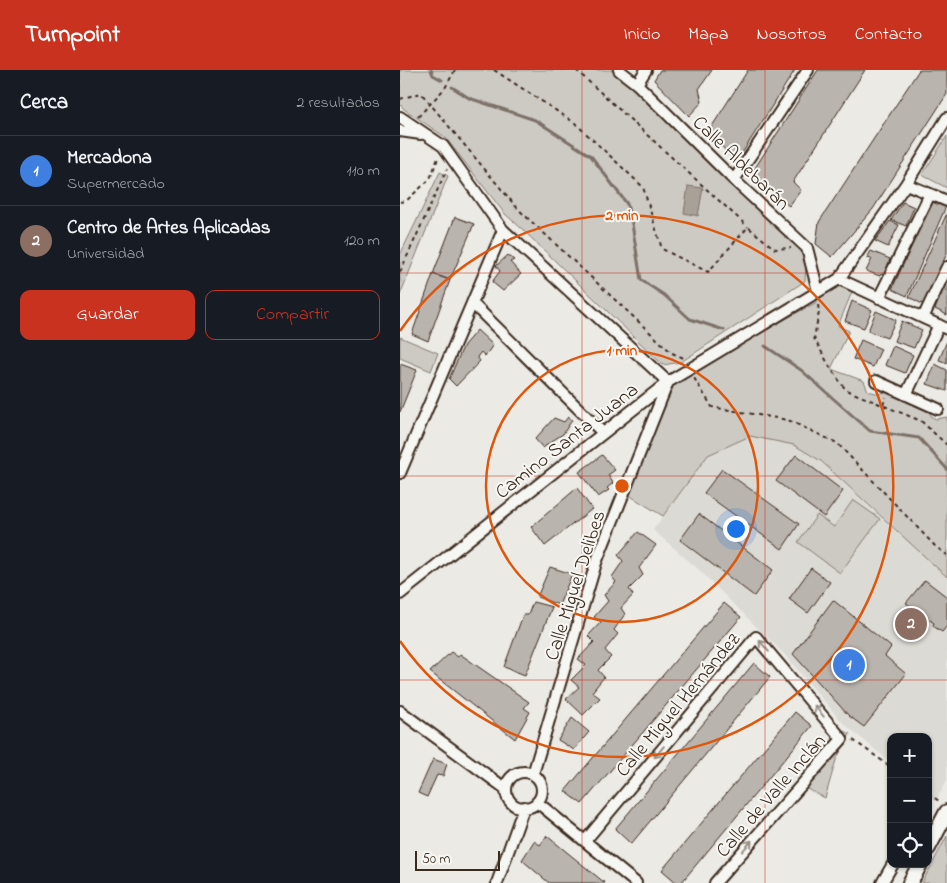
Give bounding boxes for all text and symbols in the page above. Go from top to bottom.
text: Turnpoint [25,18,120,53]
text: Inicio [623,22,660,48]
text: Mapa [688,22,729,48]
text: Nosotros [757,22,827,48]
text: Contacto [855,22,922,48]
text: Cerca [20,88,68,118]
text: 2 resultados [297,91,380,115]
street label: Calle Aldebarán [685,110,796,218]
text: Mercadona [67,145,152,172]
text: 1 [33,159,39,183]
text: 110 m [346,159,380,183]
text: Supermercado [67,172,165,196]
text: 2 min [605,205,639,227]
text: Centro de Artes Aplicadas [67,215,270,242]
text: 2 [32,229,40,253]
text: 120 m [344,229,380,253]
text: Universidad [67,242,144,266]
button: Guardar [20,290,195,340]
button: Compartir [205,290,380,340]
text: 1 min [607,340,638,362]
street label: Camino Santa Juana [490,377,645,507]
centre of rings [613,477,631,495]
street label: Calle Miguel Delibes [538,507,615,665]
your location [723,516,749,542]
pin: 2 [895,605,927,643]
street label: Calle Miguel Hernández [610,626,749,785]
one-way arrow [758,640,770,653]
pin: 1 [833,646,865,684]
one-way arrow [813,705,824,718]
street label: Calle de Valle Inclán [710,728,834,865]
map controls [887,733,932,868]
button: + [887,733,932,778]
one-way arrow [654,746,665,759]
button: − [887,778,932,823]
button: locate [887,823,932,868]
one-way arrow [741,840,753,853]
scale bar [415,848,500,871]
text: 50 m [422,849,450,870]

